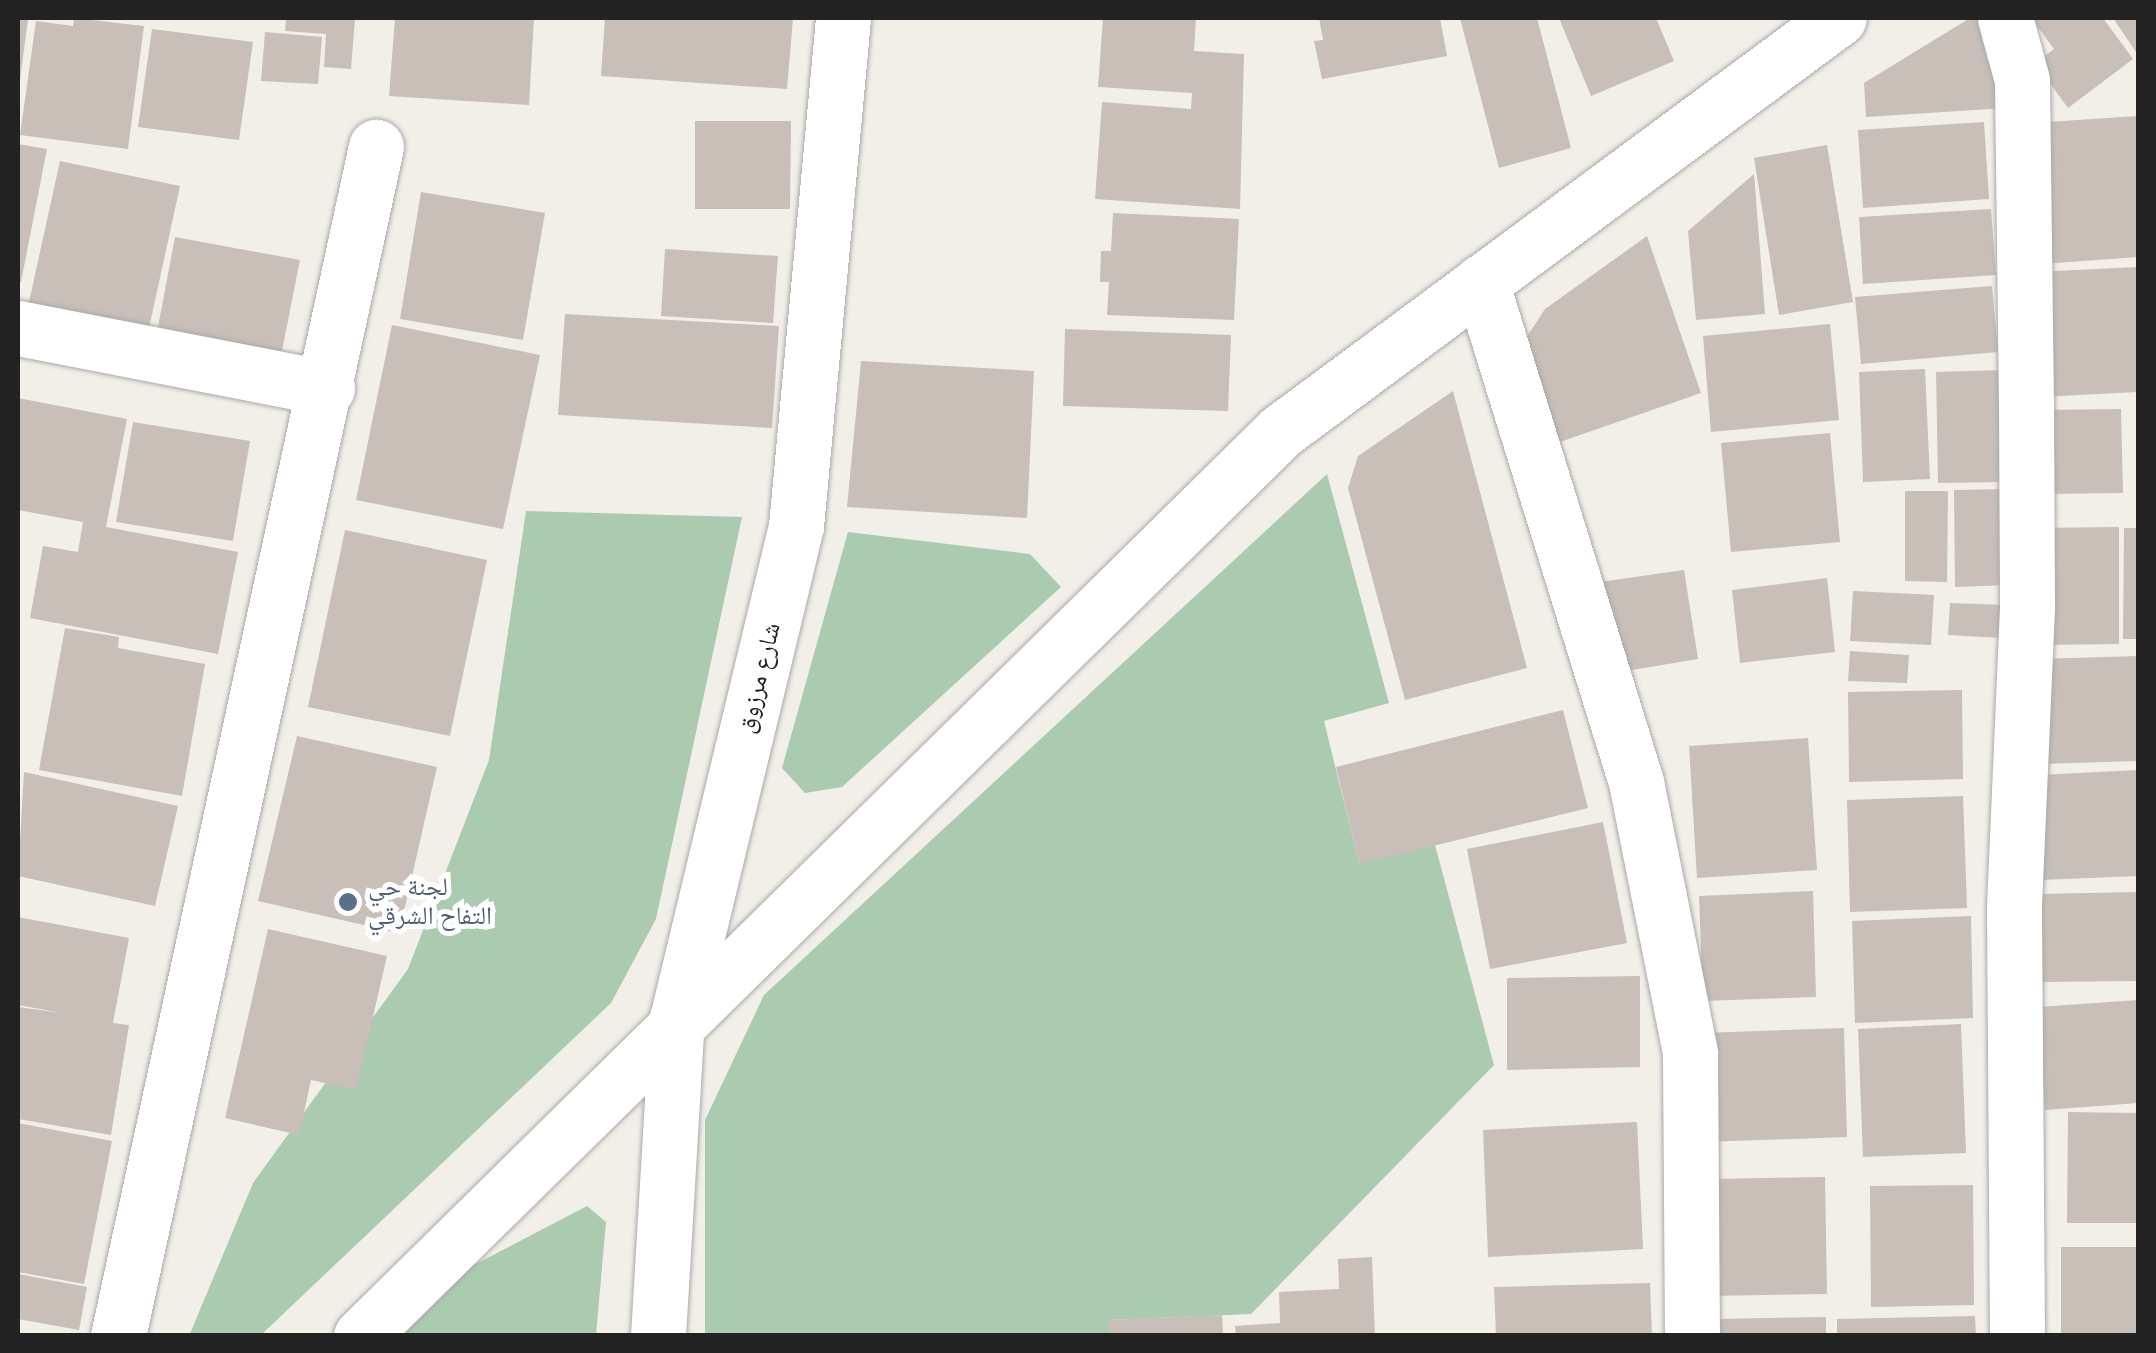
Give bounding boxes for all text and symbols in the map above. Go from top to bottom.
street label: شارع مرزوق [731,620,787,736]
place label: لجنة حي التفاح الشرقي [368,873,492,932]
marker: لجنة حي التفاح الشرقي [337,891,359,913]

